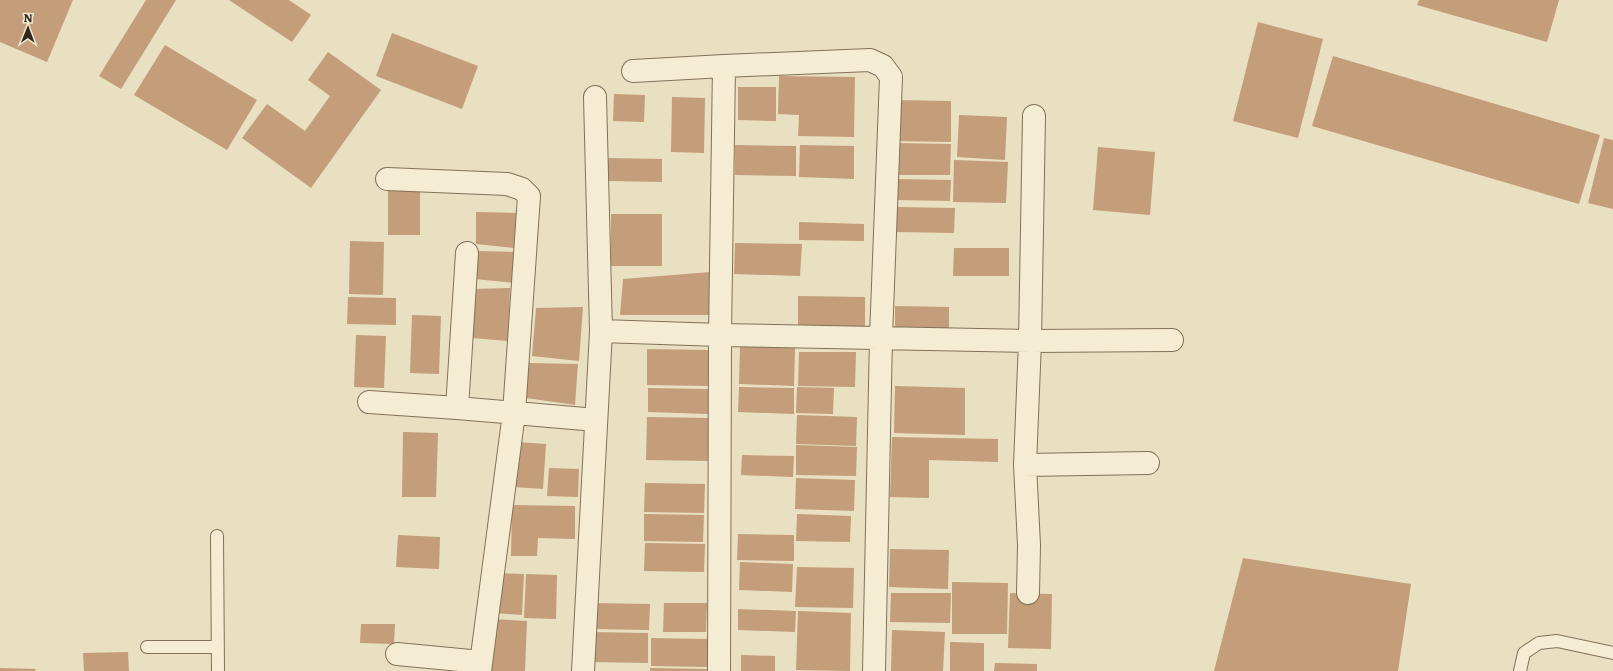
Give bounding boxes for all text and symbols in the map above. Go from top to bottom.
north arrow [8,8,48,48]
text: N [23,9,33,25]

